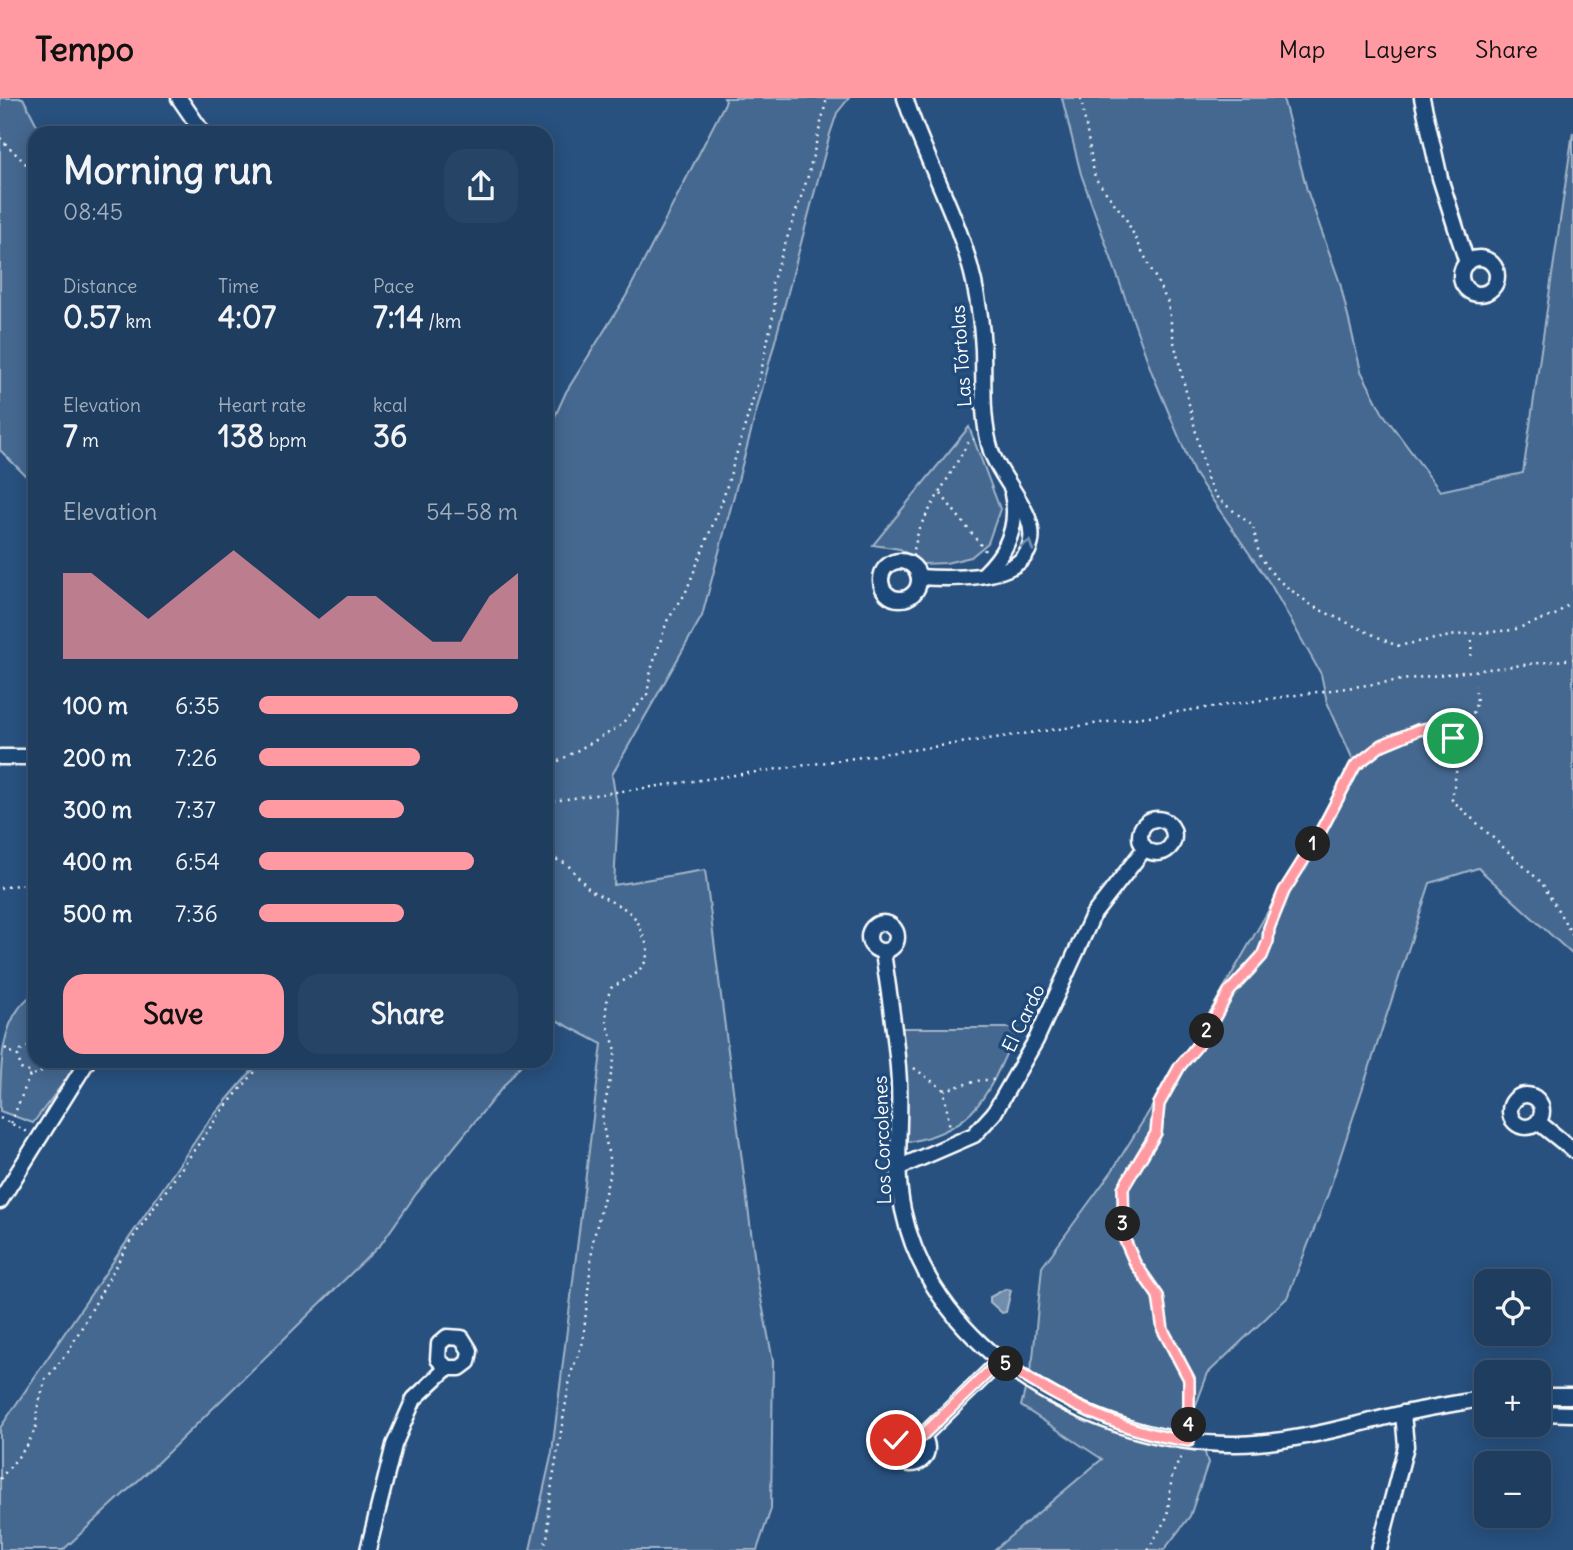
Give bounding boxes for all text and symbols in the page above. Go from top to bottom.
text: Tempo [35,28,134,70]
text: Map [1279,34,1325,64]
text: Layers [1363,34,1437,64]
text: Share [1475,34,1538,64]
text: Morning run [63,147,273,194]
button: share [444,149,518,223]
text: 08:45 [63,197,123,226]
text: Distance [63,274,137,298]
text: Time [218,274,259,298]
text: Pace [373,274,414,298]
text: 0.57 [63,298,121,336]
text: 4:07 [218,298,276,336]
text: 7:14 [373,298,424,336]
street label: Las Tórtolas [945,304,977,408]
text: km [121,309,152,333]
text: /km [424,309,462,333]
text: Elevation [63,393,141,417]
text: Heart rate [218,393,306,417]
text: kcal [373,393,407,417]
text: 7 [63,417,78,455]
text: 138 [218,417,264,455]
text: 36 [373,417,407,455]
text: m [78,428,99,452]
text: bpm [264,428,307,452]
text: Elevation [63,497,157,526]
text: 54–58 m [426,497,518,526]
one-way arrow [1020,539,1035,551]
text: 100 m [63,691,128,720]
text: 6:35 [175,691,220,720]
pin [1423,708,1483,768]
icon: arrive [1434,719,1472,757]
text: 200 m [63,743,132,772]
text: 7:26 [175,743,217,772]
text: 300 m [63,795,132,824]
text: 7:37 [175,795,216,824]
pin: 1 [1296,826,1330,862]
text: 1 [1309,831,1316,855]
text: 400 m [63,847,132,876]
text: 6:54 [175,847,220,876]
text: 500 m [63,899,132,928]
text: 7:36 [175,899,218,928]
button: Save [63,974,284,1054]
button: Share [298,974,518,1054]
street label: El Cardo [996,980,1050,1056]
pin: 2 [1190,1014,1224,1048]
text: 2 [1201,1018,1212,1042]
street label: Los Corcolenes [868,1075,896,1205]
pin: 3 [1106,1206,1140,1242]
text: 3 [1117,1211,1128,1235]
map controls [1474,1269,1551,1528]
button: locate [1474,1269,1551,1346]
pin: 5 [988,1346,1024,1382]
text: 5 [1000,1351,1011,1375]
button: + [1474,1360,1551,1437]
pin: 4 [1172,1408,1206,1442]
pin [866,1410,926,1470]
text: 4 [1183,1412,1194,1436]
icon: check [877,1421,915,1459]
button: − [1474,1451,1551,1528]

